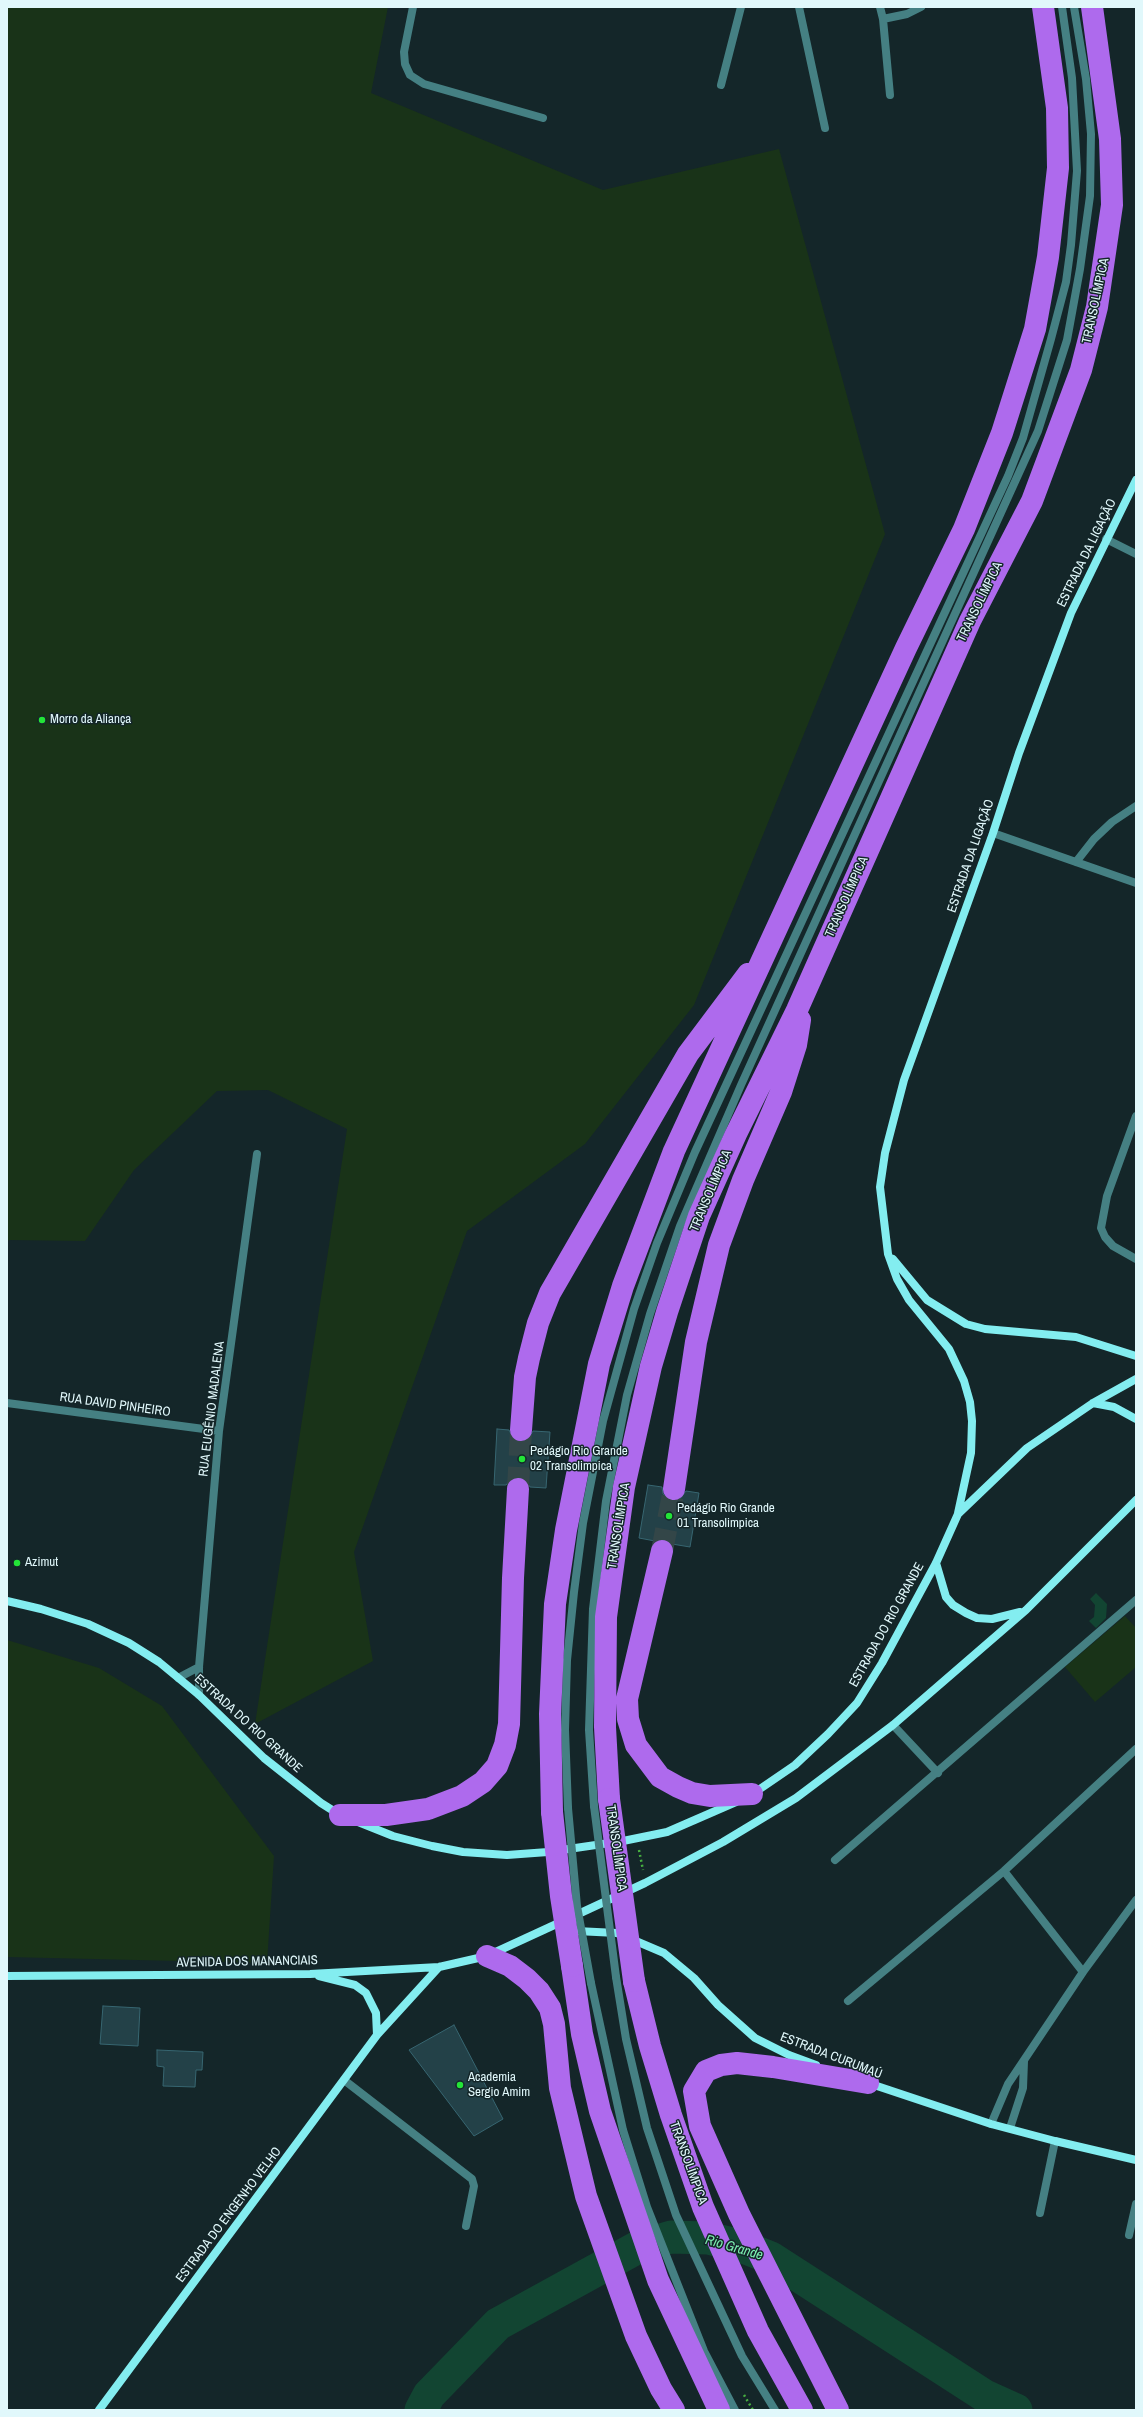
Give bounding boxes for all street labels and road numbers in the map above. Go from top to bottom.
street label: TRANSOLÍMPICA [1079,257,1113,345]
street label: ESTRADA DA LIGAÇÃO [1054,496,1120,610]
street label: TRANSOLÍMPICA [954,559,1006,645]
street label: ESTRADA DA LIGAÇÃO [944,797,998,915]
street label: TRANSOLÍMPICA [822,854,872,940]
street label: TRANSOLÍMPICA [687,1148,735,1234]
street label: RUA EUGÊNIO MADALENA [196,1340,228,1478]
street label: RUA DAVID PINHEIRO [59,1389,171,1421]
street label: TRANSOLÍMPICA [604,1482,634,1570]
street label: ESTRADA DO RIO GRANDE [846,1560,928,1690]
street label: ESTRADA DO RIO GRANDE [191,1671,305,1777]
street label: TRANSOLÍMPICA [602,1804,630,1892]
street label: AVENIDA DOS MANANCIAIS [176,1953,318,1971]
street label: ESTRADA CURUMAÚ [778,2029,884,2083]
street label: TRANSOLÍMPICA [666,2119,710,2207]
street label: ESTRADA DO ENGENHO VELHO [173,2144,285,2286]

